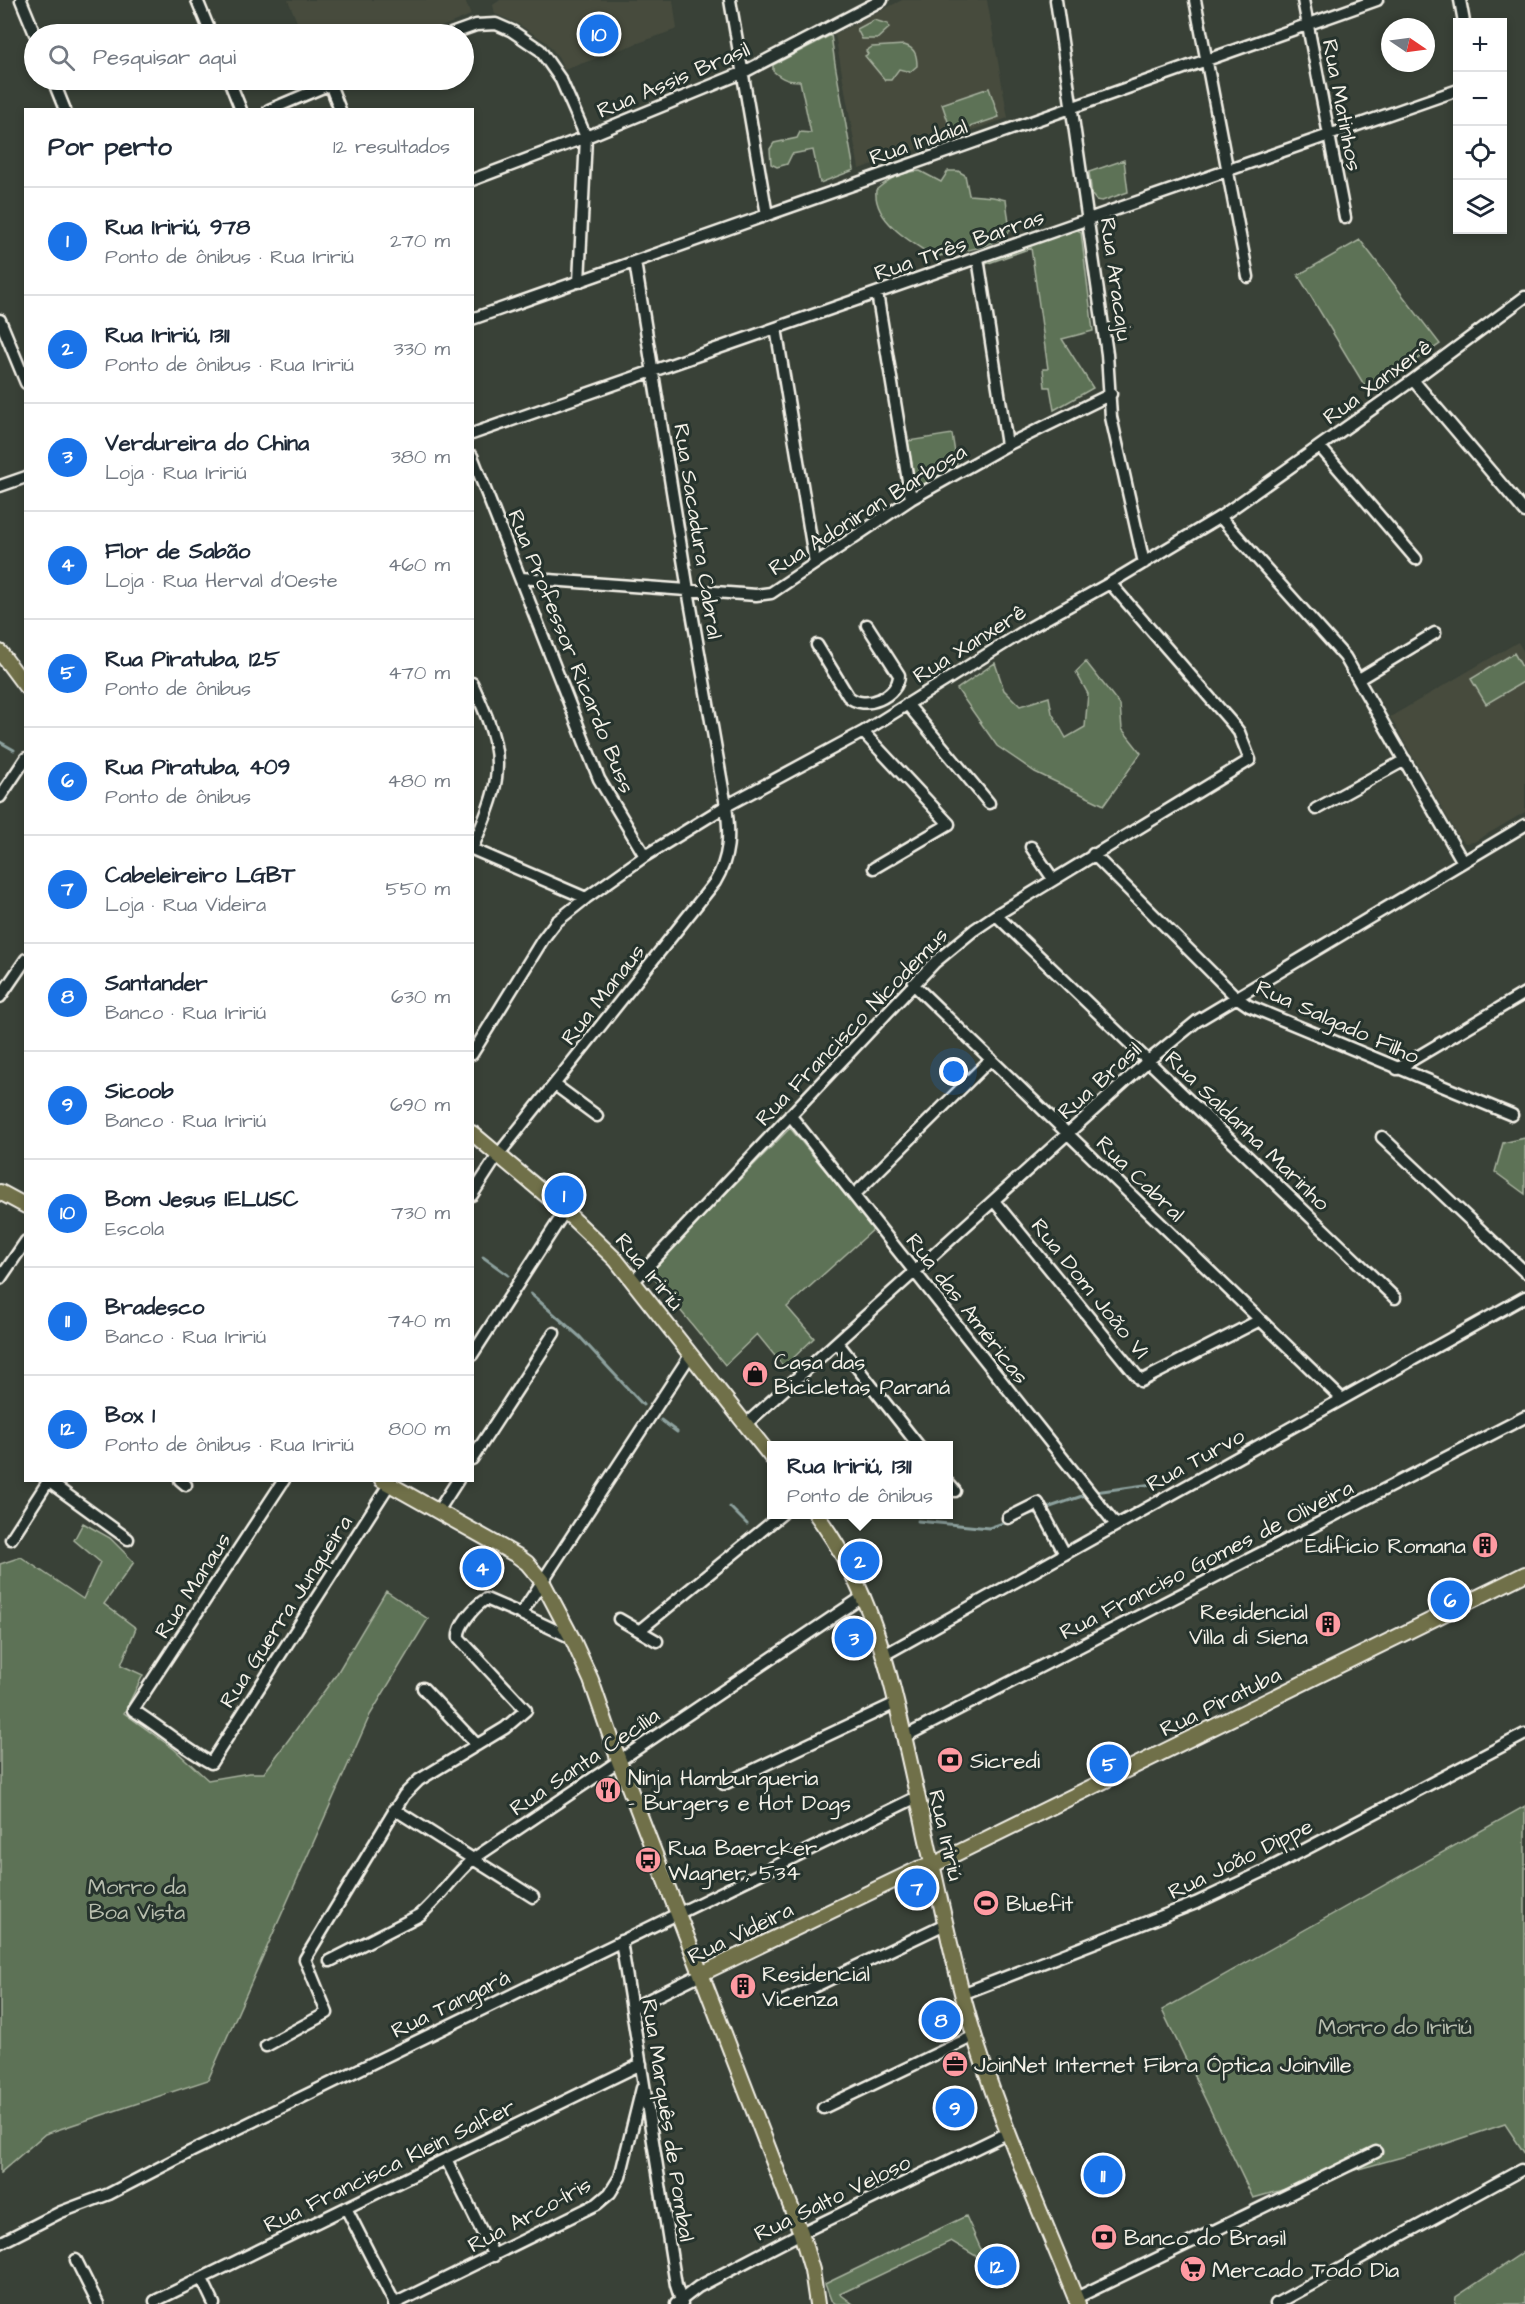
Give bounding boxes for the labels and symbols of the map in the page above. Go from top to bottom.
pin: 10 [580,12,618,57]
north arrow [1381,18,1435,72]
street label: Rua Assis Brasil [592,34,755,126]
street label: Rua Matinhos [1314,37,1370,174]
street label: Rua Indaial [865,111,972,174]
street label: Rua Três Barras [870,202,1049,289]
street label: Rua Aracaju [1092,215,1140,343]
street label: Rua Xanxerê [1317,332,1439,433]
street label: Rua Sacadura Cabral [665,421,730,641]
street label: Rua Adoniran Barbosa [763,437,973,584]
street label: Rua Professor Ricardo Buss [499,505,642,798]
street label: Rua Xanxerê [907,597,1033,691]
street label: Rua Francisco Nicodemus [749,921,956,1133]
street label: Rua Manaus [554,938,653,1052]
street label: Rua Salgado Filho [1250,972,1425,1073]
street label: Rua Brasil [1051,1035,1149,1127]
street label: Rua Saldanha Marinho [1157,1044,1337,1219]
your location [939,1057,968,1086]
street label: Rua Cabral [1089,1129,1191,1229]
pin: 1 [544,1172,584,1218]
street label: Rua Dom João VI [1023,1212,1156,1366]
street label: Rua Iririú [607,1227,690,1317]
street label: Rua das Américas [898,1227,1036,1391]
place label: Casa das Bicicletas Paraná [774,1347,950,1403]
shop icon: Casa das Bicicletas Paraná [740,1359,770,1389]
street label: Rua Turvo [1141,1420,1251,1500]
street label: Rua Franciso Gomes de Oliveira [1054,1473,1359,1648]
street label: Rua Guerra Junqueira [212,1509,360,1714]
street label: Rua Manaus [147,1527,239,1645]
building icon: Edifício Romana [1470,1530,1500,1560]
place label: Edifício Romana [1305,1531,1466,1562]
pin: 2 [840,1538,880,1584]
pin: 4 [462,1546,502,1590]
pin: 6 [1430,1578,1470,1622]
place label: Residencial Villa di Siena [1189,1597,1308,1653]
building icon: Residencial Villa di Siena [1313,1609,1343,1639]
pin: 3 [834,1616,874,1660]
street label: Rua Piratuba [1155,1660,1286,1745]
street label: Rua Santa Cecília [504,1701,666,1824]
pin: 5 [1090,1742,1128,1786]
bank icon: Sicredi [935,1745,965,1775]
place label: Sicredi [970,1746,1040,1777]
place label: Ninja Hamburgueria - Burgers e Hot Dogs [628,1763,851,1820]
restaurant icon: Ninja Hamburgueria - Burgers e Hot Dogs [593,1775,623,1805]
street label: Rua Iririú [920,1787,971,1884]
street label: Rua João Dippe [1163,1811,1318,1908]
place label: Rua Baercker Wagner, 534 [668,1833,817,1890]
bus stop icon: Rua Baercker Wagner, 534 [633,1845,663,1875]
pin: 7 [898,1866,936,1910]
park label: Morro da Boa Vista [88,1872,186,1928]
sports icon: Bluefit [971,1888,1001,1918]
place label: Bluefit [1006,1889,1074,1920]
street label: Rua Videira [683,1894,799,1972]
place label: Residencial Vicenza [762,1959,870,2015]
street label: Rua Tangará [386,1962,516,2047]
building icon: Residencial Vicenza [728,1971,758,2001]
street label: Rua Marquês de Pombal [633,1997,702,2244]
pin: 8 [922,1998,960,2042]
park label: Morro do Iririú [1318,2012,1472,2043]
office icon: JoinNet Internet Fibra Óptica Joinville [940,2049,970,2079]
place label: JoinNet Internet Fibra Óptica Joinville [974,2050,1352,2081]
pin: 9 [936,2086,974,2130]
street label: Rua Francisca Klein Salfer [259,2092,521,2241]
street label: Rua Salto Veloso [749,2147,917,2250]
pin: 11 [1084,2152,1122,2198]
street label: Rua Arco-Íris [462,2170,597,2261]
bank icon: Banco do Brasil [1089,2222,1119,2252]
place label: Banco do Brasil [1124,2223,1286,2254]
pin: 12 [978,2244,1016,2288]
supermarket icon: Mercado Todo Dia [1178,2254,1208,2284]
place label: Mercado Todo Dia [1212,2255,1399,2286]

